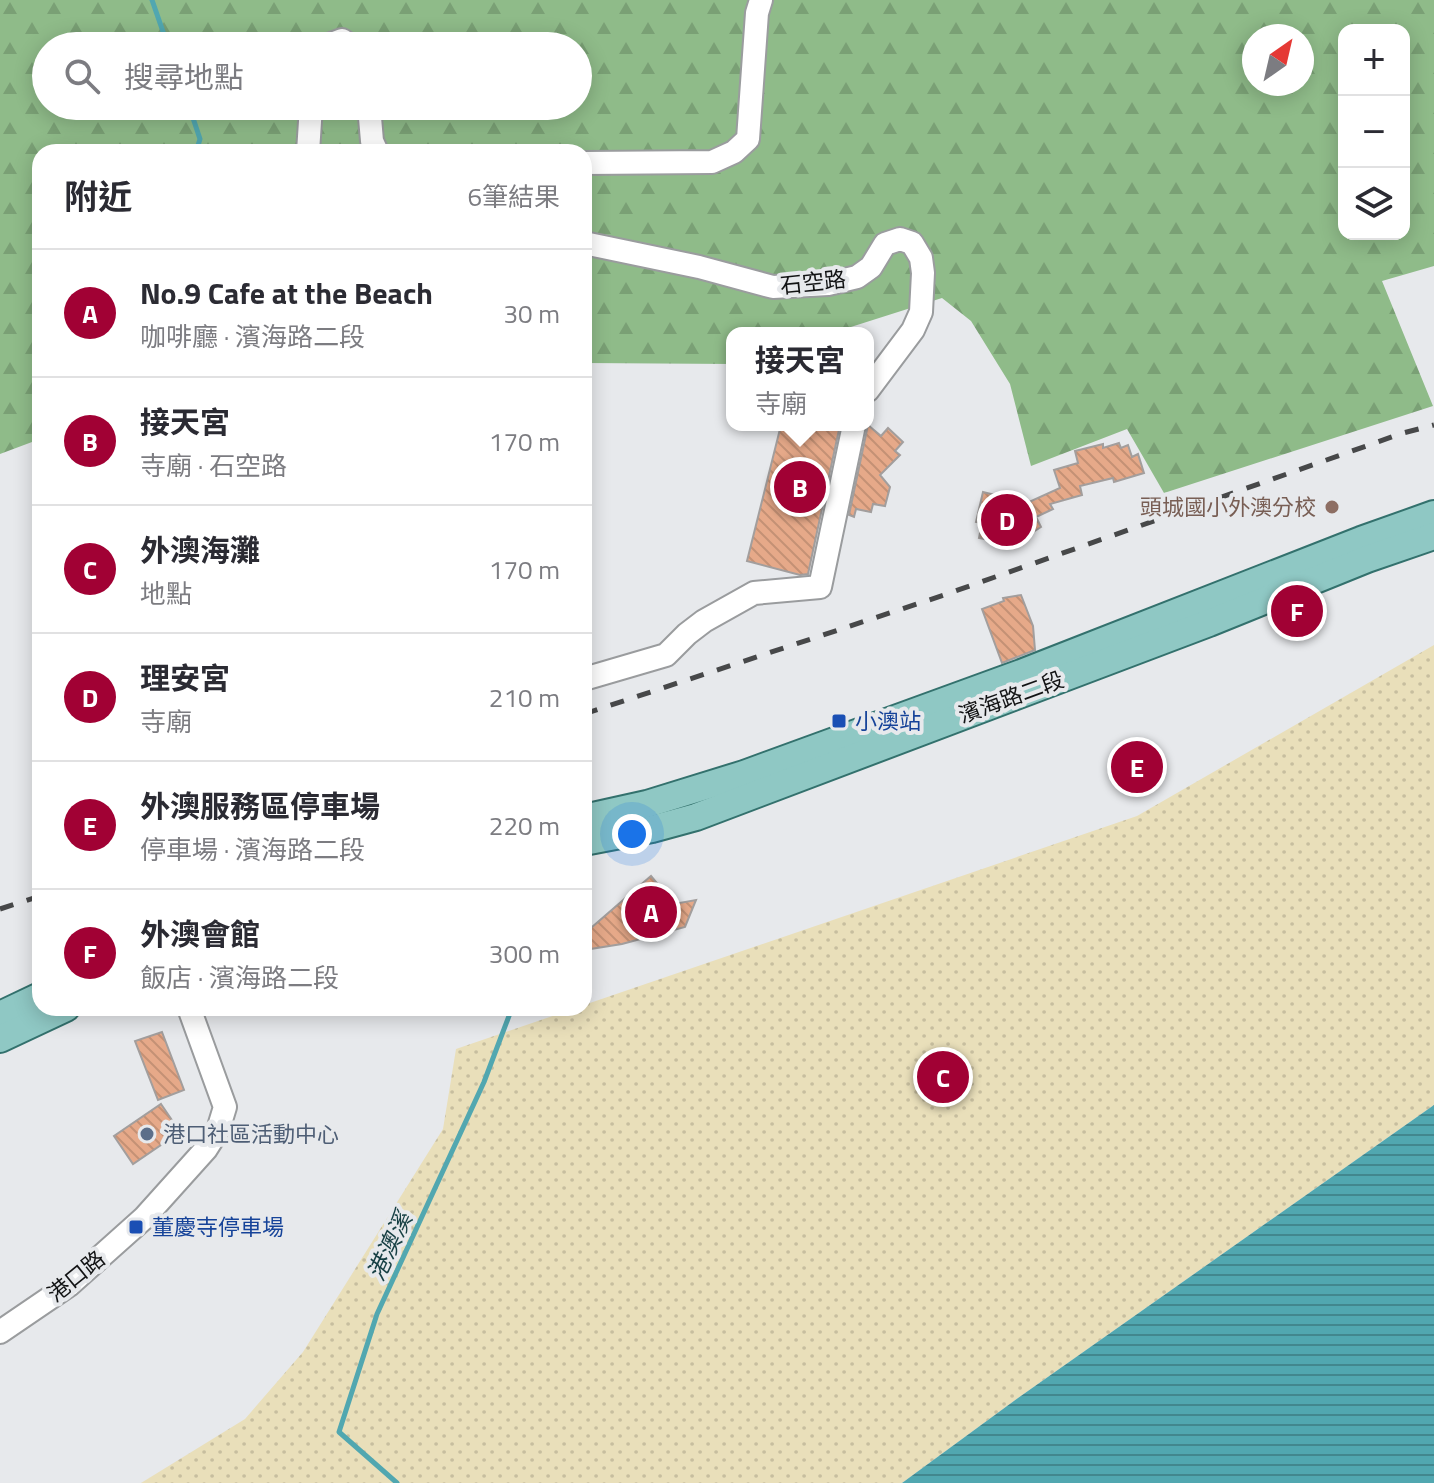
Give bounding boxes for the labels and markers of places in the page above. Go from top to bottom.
pin: B [774,457,826,517]
pin: D [981,490,1033,550]
place label: 頭城國小外澳分校 [1140,490,1316,524]
marker: 頭城國小外澳分校 [1323,498,1341,516]
pin: F [1271,581,1323,641]
place label: 小澳站 [855,704,921,738]
marker: 小澳站 [830,712,848,730]
pin: E [1111,737,1163,797]
pin: A [625,882,677,942]
pin: C [917,1047,969,1107]
place label: 港口社區活動中心 [163,1117,339,1151]
marker: 港口社區活動中心 [138,1125,156,1143]
place label: 董慶寺停車場 [152,1210,284,1244]
marker: 董慶寺停車場 [127,1218,145,1236]

